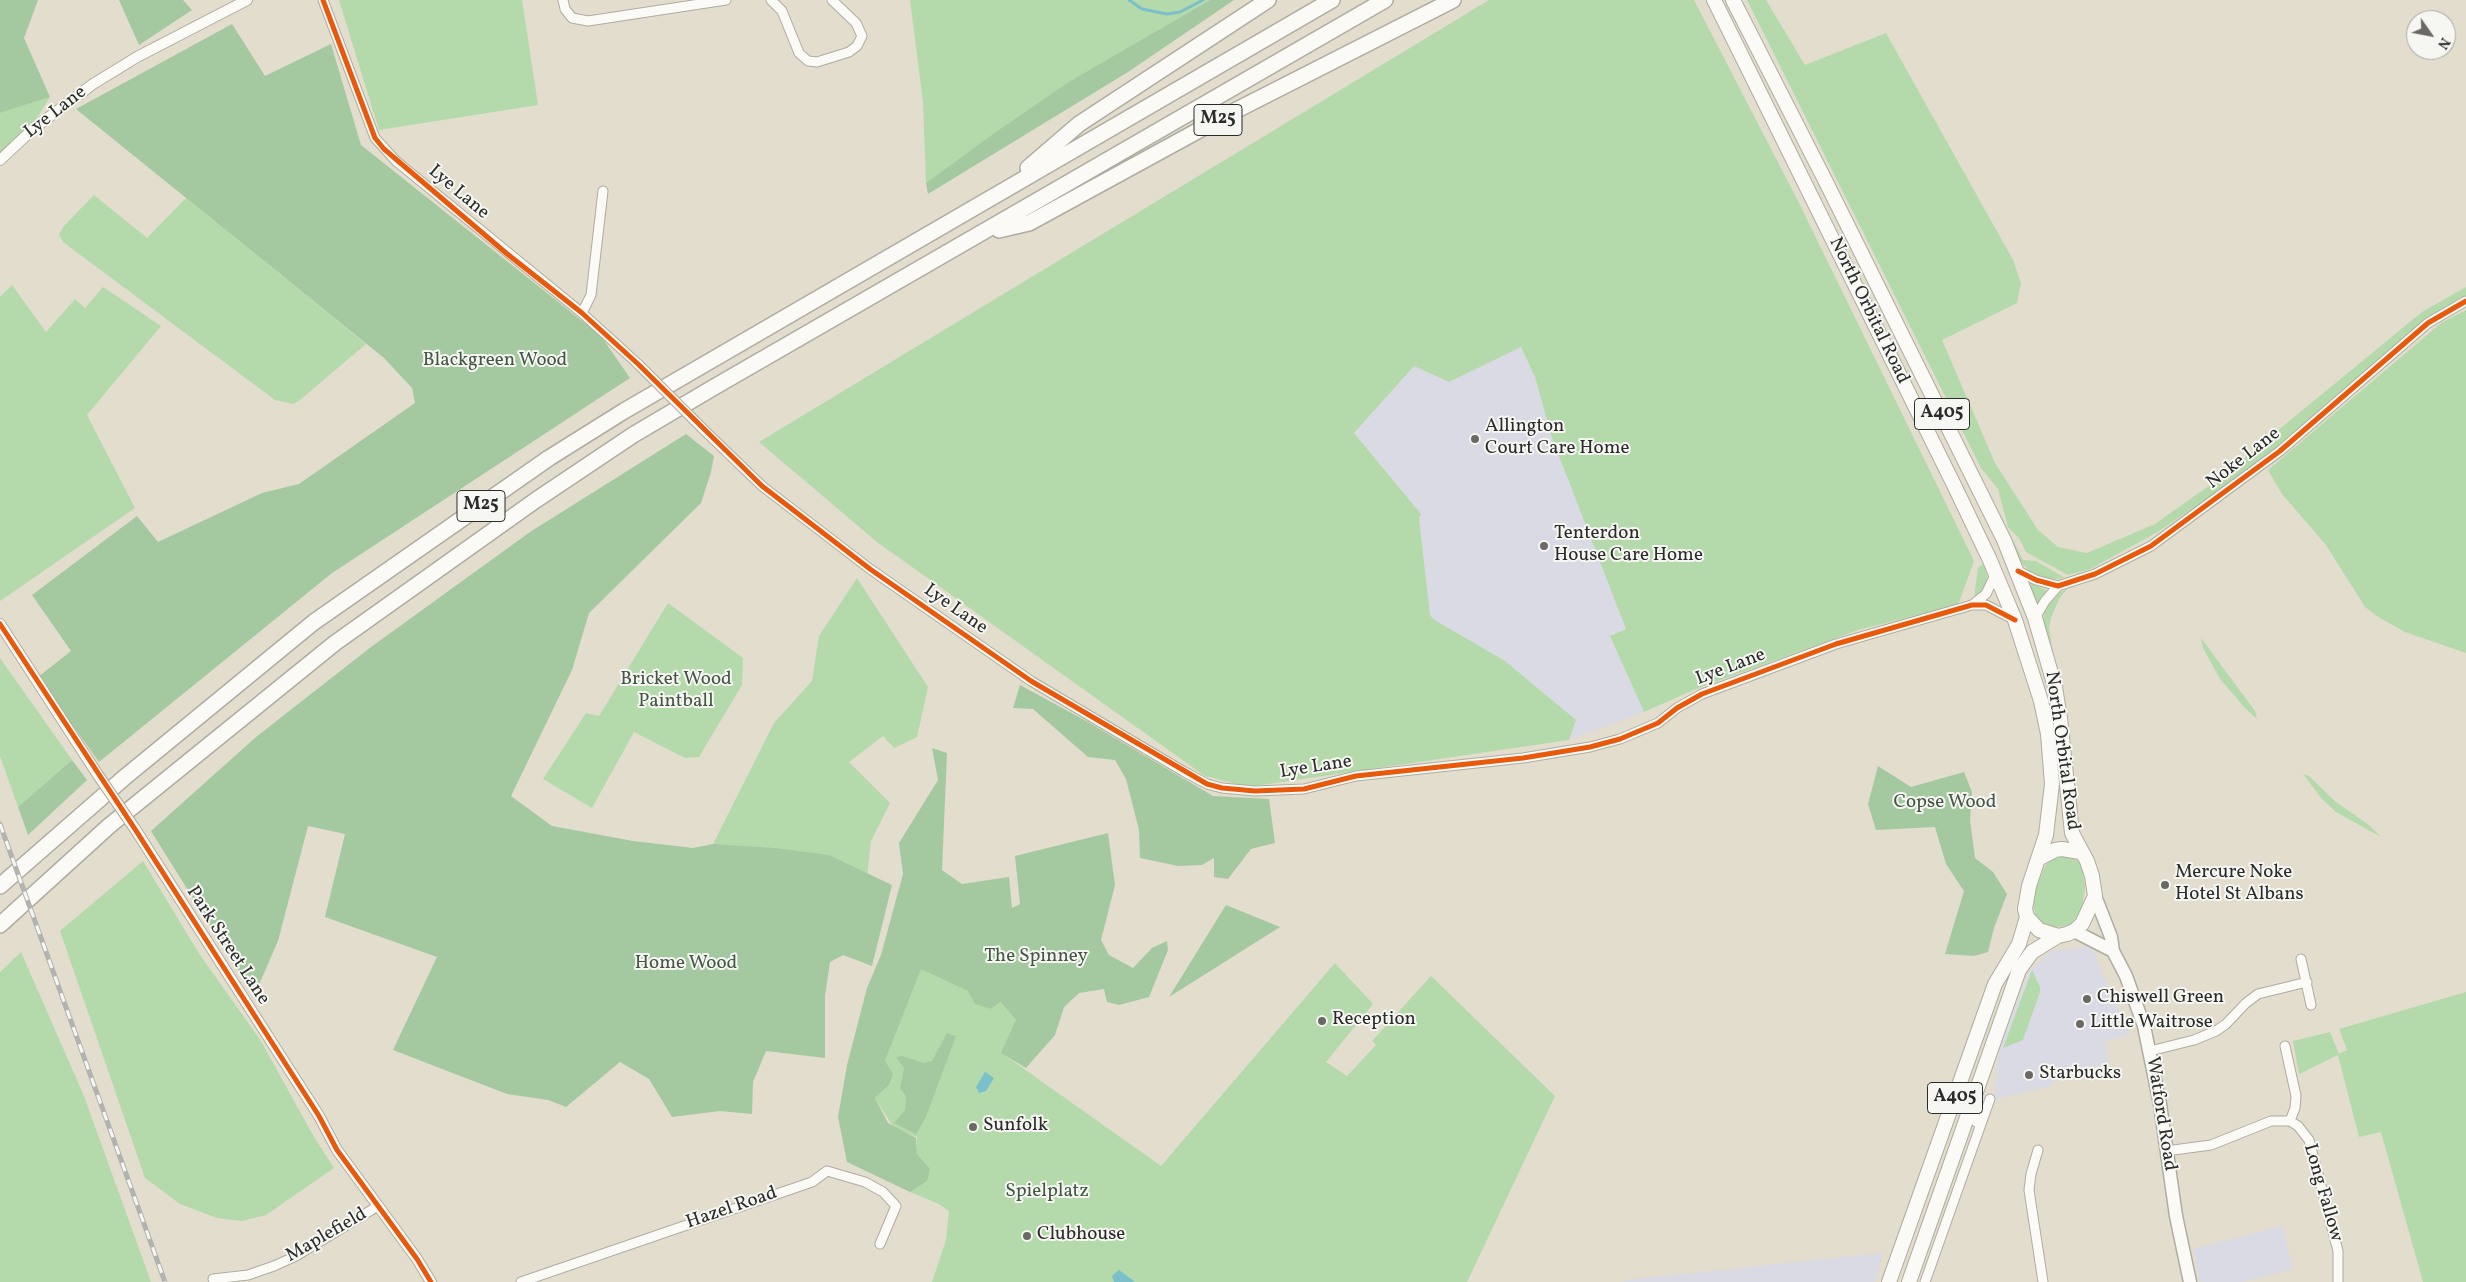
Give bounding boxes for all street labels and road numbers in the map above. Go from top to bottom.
street label: Lye Lane [20,82,92,144]
road number: M25 [1194,104,1242,136]
street label: Lye Lane [423,161,493,225]
street label: North Orbital Road [1823,234,1913,388]
road number: A405 [1914,398,1970,429]
street label: Noke Lane [2203,423,2285,495]
road number: M25 [457,491,505,522]
street label: Lye Lane [919,580,991,640]
street label: Lye Lane [1693,644,1769,692]
street label: North Orbital Road [2039,670,2083,832]
street label: Lye Lane [1278,751,1354,785]
street label: Park Street Lane [180,882,274,1010]
street label: Watford Road [2140,1055,2180,1173]
road number: A405 [1928,1082,1982,1114]
street label: Long Fallow [2297,1141,2347,1245]
street label: Hazel Road [684,1183,780,1235]
street label: Maplefield [282,1204,372,1268]

